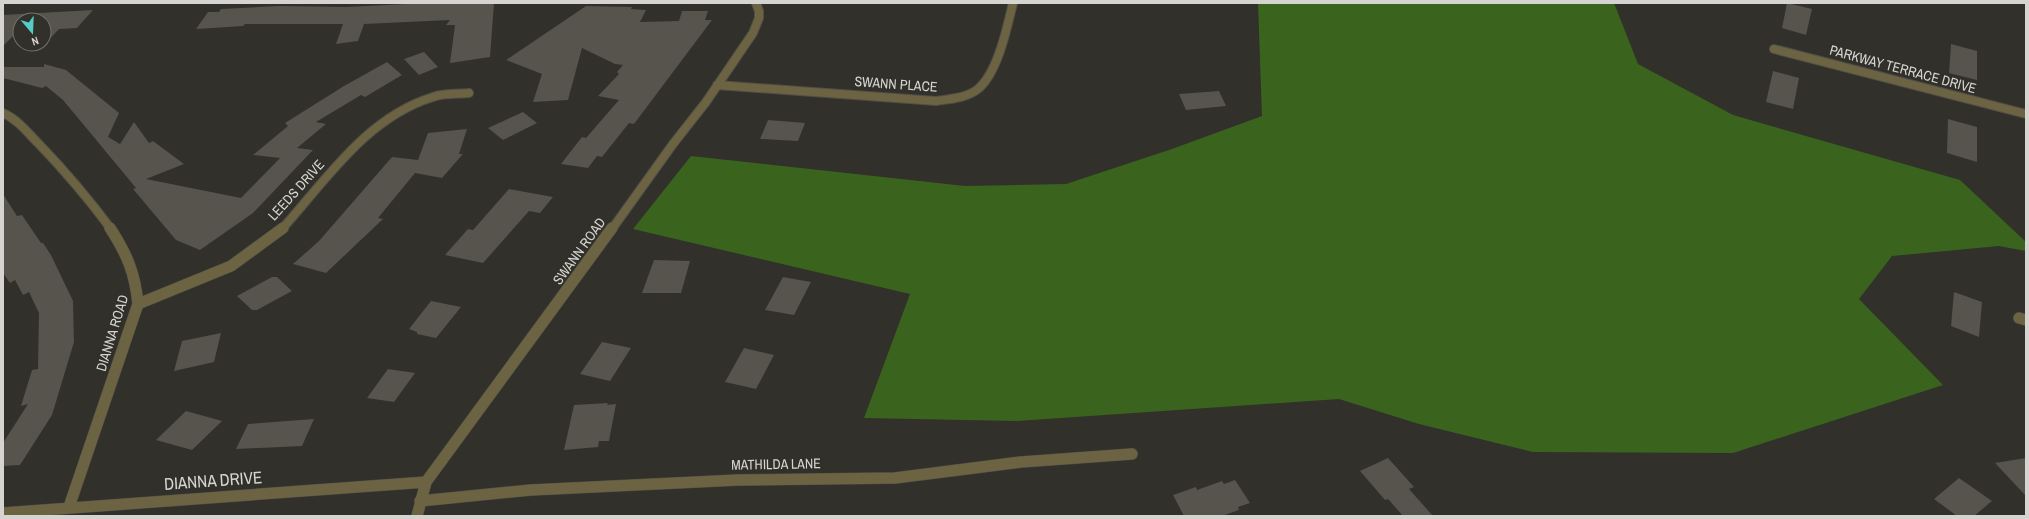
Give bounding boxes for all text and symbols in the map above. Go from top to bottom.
north arrow [12,12,52,52]
text: N [30,34,41,49]
street label: PARKWAY TERRACE DRIVE [1828,41,1978,97]
street label: SWANN PLACE [854,72,938,96]
street label: LEEDS DRIVE [264,156,328,224]
street label: SWANN ROAD [549,214,609,288]
street label: DIANNA ROAD [92,293,132,373]
street label: MATHILDA LANE [731,454,821,474]
street label: DIANNA DRIVE [163,465,263,495]

